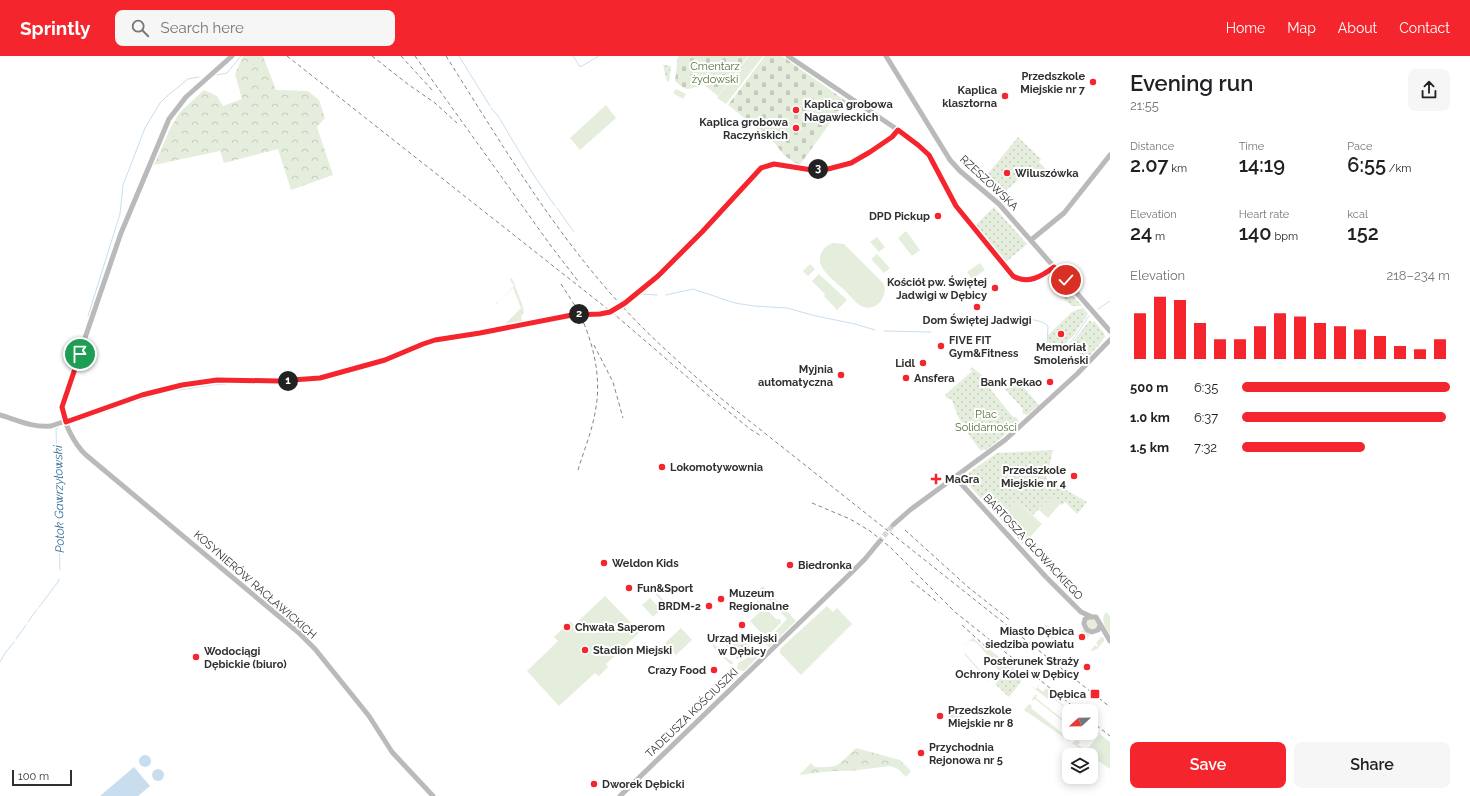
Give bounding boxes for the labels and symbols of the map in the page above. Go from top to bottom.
park label: Cmentarz żydowski [690,60,740,86]
place label: Przedszkole Miejskie nr 7 [1020,70,1086,96]
marker: Przedszkole Miejskie nr 7 [1088,77,1098,87]
place label: Kaplica klasztorna [942,84,997,110]
marker: Kaplica klasztorna [1000,91,1010,101]
place label: Kaplica grobowa Nagawieckich [804,98,893,124]
marker: Kaplica grobowa Nagawieckich [791,105,801,115]
place label: Kaplica grobowa Raczyńskich [699,116,788,142]
marker: Kaplica grobowa Raczyńskich [791,123,801,133]
street label: RZESZOWSKA [957,153,1021,214]
pin: 3 [808,159,828,179]
place label: Wiluszówka [1015,167,1079,180]
marker: Wiluszówka [1002,168,1012,178]
place label: DPD Pickup [869,210,930,223]
marker: DPD Pickup [933,211,943,221]
pin [1049,263,1083,297]
place label: Kościół pw. Świętej Jadwigi w Dębicy [887,275,987,302]
marker: Kościół pw. Świętej Jadwigi w Dębicy [990,283,1000,293]
marker: Dom Świętej Jadwigi [972,302,982,312]
pin: 2 [569,304,589,324]
place label: Dom Świętej Jadwigi [923,313,1032,327]
marker: Memoriał Smoleński [1056,329,1066,339]
place label: FIVE FIT Gym&Fitness [949,334,1019,360]
pin [63,337,97,371]
marker: FIVE FIT Gym&Fitness [936,341,946,351]
place label: Memoriał Smoleński [1034,341,1089,367]
place label: Lidl [895,357,916,370]
marker: Lidl [918,358,928,368]
place label: Myjnia automatyczna [758,363,833,389]
marker: Myjnia automatyczna [836,370,846,380]
pin: 1 [278,371,298,391]
place label: Ansfera [914,372,955,385]
marker: Ansfera [901,373,911,383]
place label: Bank Pekao [980,376,1042,389]
marker: Bank Pekao [1045,377,1055,387]
park label: Plac Solidarności [955,408,1017,434]
water label: Potok Gawrzyłowski [51,445,67,553]
place label: Lokomotywownia [670,461,763,474]
marker: Lokomotywownia [657,462,667,472]
place label: Przedszkole Miejskie nr 4 [1001,464,1066,490]
marker: Przedszkole Miejskie nr 4 [1069,471,1079,481]
marker: MaGra [930,473,942,485]
place label: MaGra [945,473,979,486]
street label: BARTOSZA GŁOWACKIEGO [981,491,1085,603]
street label: KOSYNIERÓW RACŁAWICKICH [191,528,320,642]
place label: Weldon Kids [612,557,679,570]
marker: Weldon Kids [599,558,609,568]
place label: Biedronka [798,559,852,572]
marker: Biedronka [785,560,795,570]
place label: Fun&Sport [637,582,694,595]
marker: Fun&Sport [624,583,634,593]
place label: Muzeum Regionalne [729,587,789,613]
marker: Muzeum Regionalne [716,594,726,604]
place label: BRDM-2 [658,600,701,613]
marker: BRDM-2 [704,601,714,611]
marker: Urząd Miejski w Dębicy [737,620,747,630]
place label: Chwała Saperom [575,621,665,634]
marker: Chwała Saperom [562,622,572,632]
place label: Miasto Dębica siedziba powiatu [985,625,1074,651]
place label: Urząd Miejski w Dębicy [707,632,777,658]
marker: Miasto Dębica siedziba powiatu [1077,632,1087,642]
place label: Stadion Miejski [593,644,672,657]
place label: Wodociągi Dębickie (biuro) [204,645,287,671]
marker: Stadion Miejski [580,645,590,655]
marker: Wodociągi Dębickie (biuro) [191,652,201,662]
place label: Posterunek Straży Ochrony Kolei w Dębicy [955,655,1079,681]
marker: Posterunek Straży Ochrony Kolei w Dębicy [1082,662,1092,672]
place label: Crazy Food [648,664,706,677]
street label: TADEUSZA KOŚCIUSZKI [642,665,741,761]
marker: Crazy Food [709,665,719,675]
place label: Dębica [1049,688,1086,701]
marker: Dębica [1089,688,1101,700]
place label: Przedszkole Miejskie nr 8 [948,704,1014,730]
north arrow [1062,704,1098,740]
marker: Przedszkole Miejskie nr 8 [935,711,945,721]
place label: Przychodnia Rejonowa nr 5 [929,741,1003,767]
marker: Przychodnia Rejonowa nr 5 [916,748,926,758]
scale bar [12,768,72,787]
place label: Dworek Dębicki [602,778,685,791]
marker: Dworek Dębicki [589,779,599,789]

